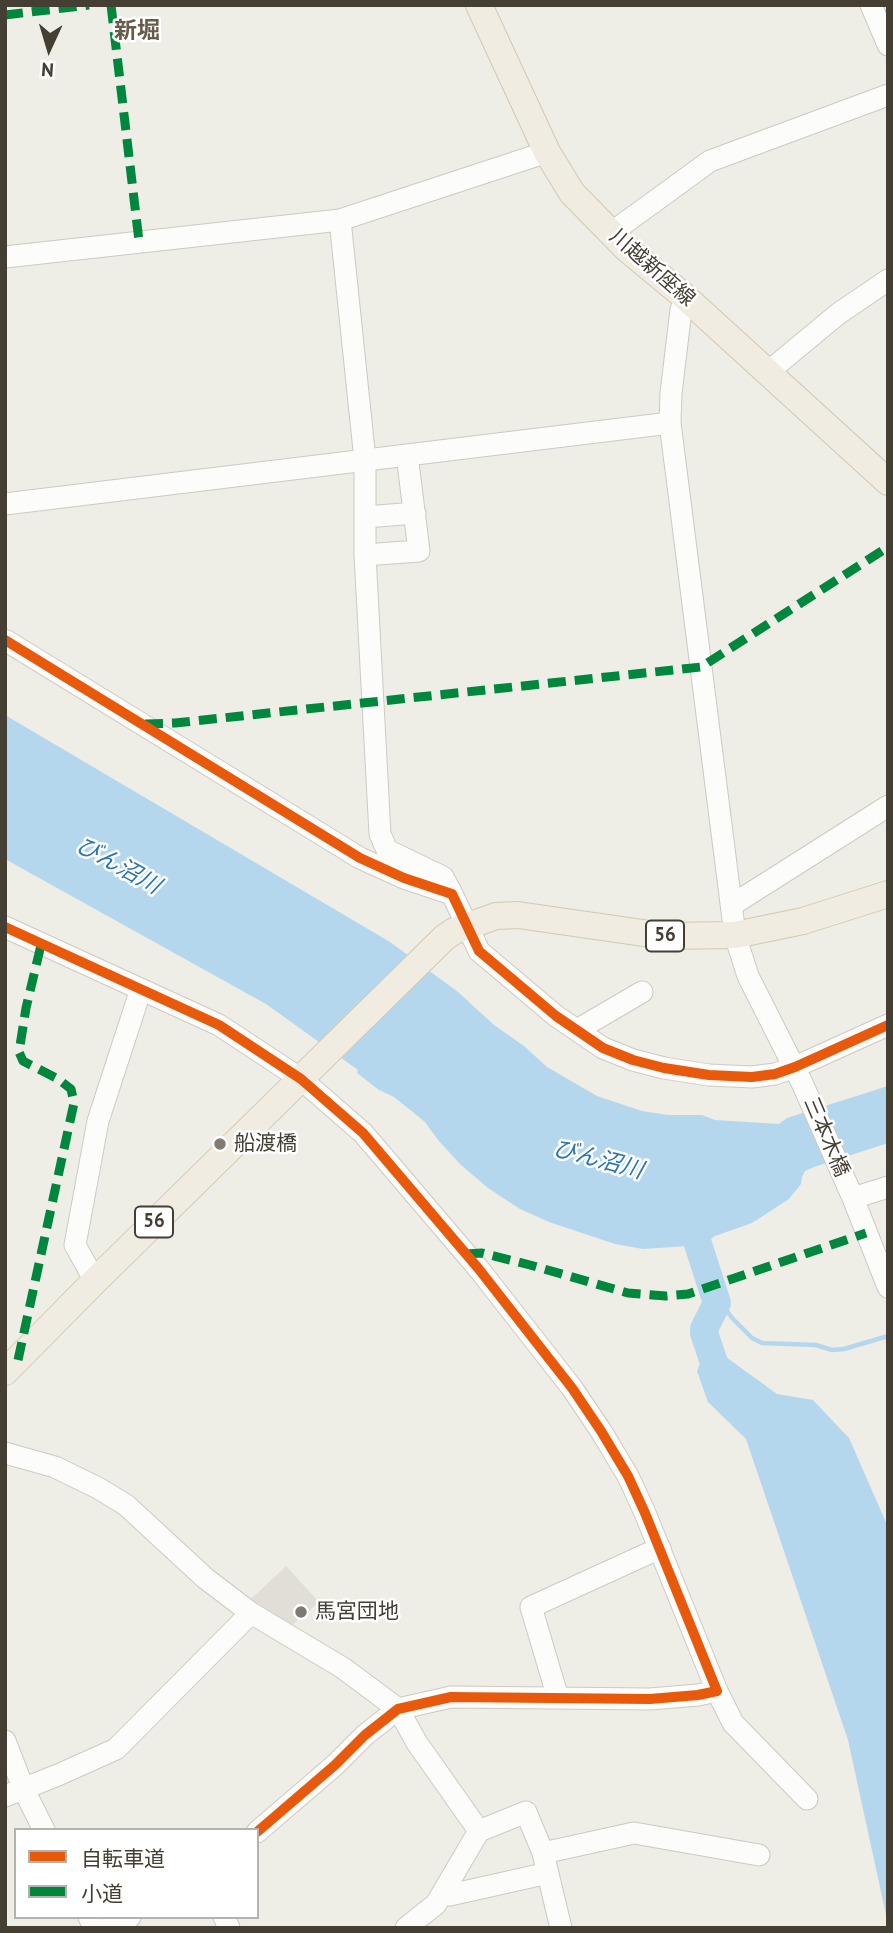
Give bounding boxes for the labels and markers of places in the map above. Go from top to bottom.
place label: 船渡橋 [234,1131,297,1157]
marker: 船渡橋 [212,1136,228,1152]
place label: 馬宮団地 [315,1599,399,1625]
marker: 馬宮団地 [293,1604,309,1620]

